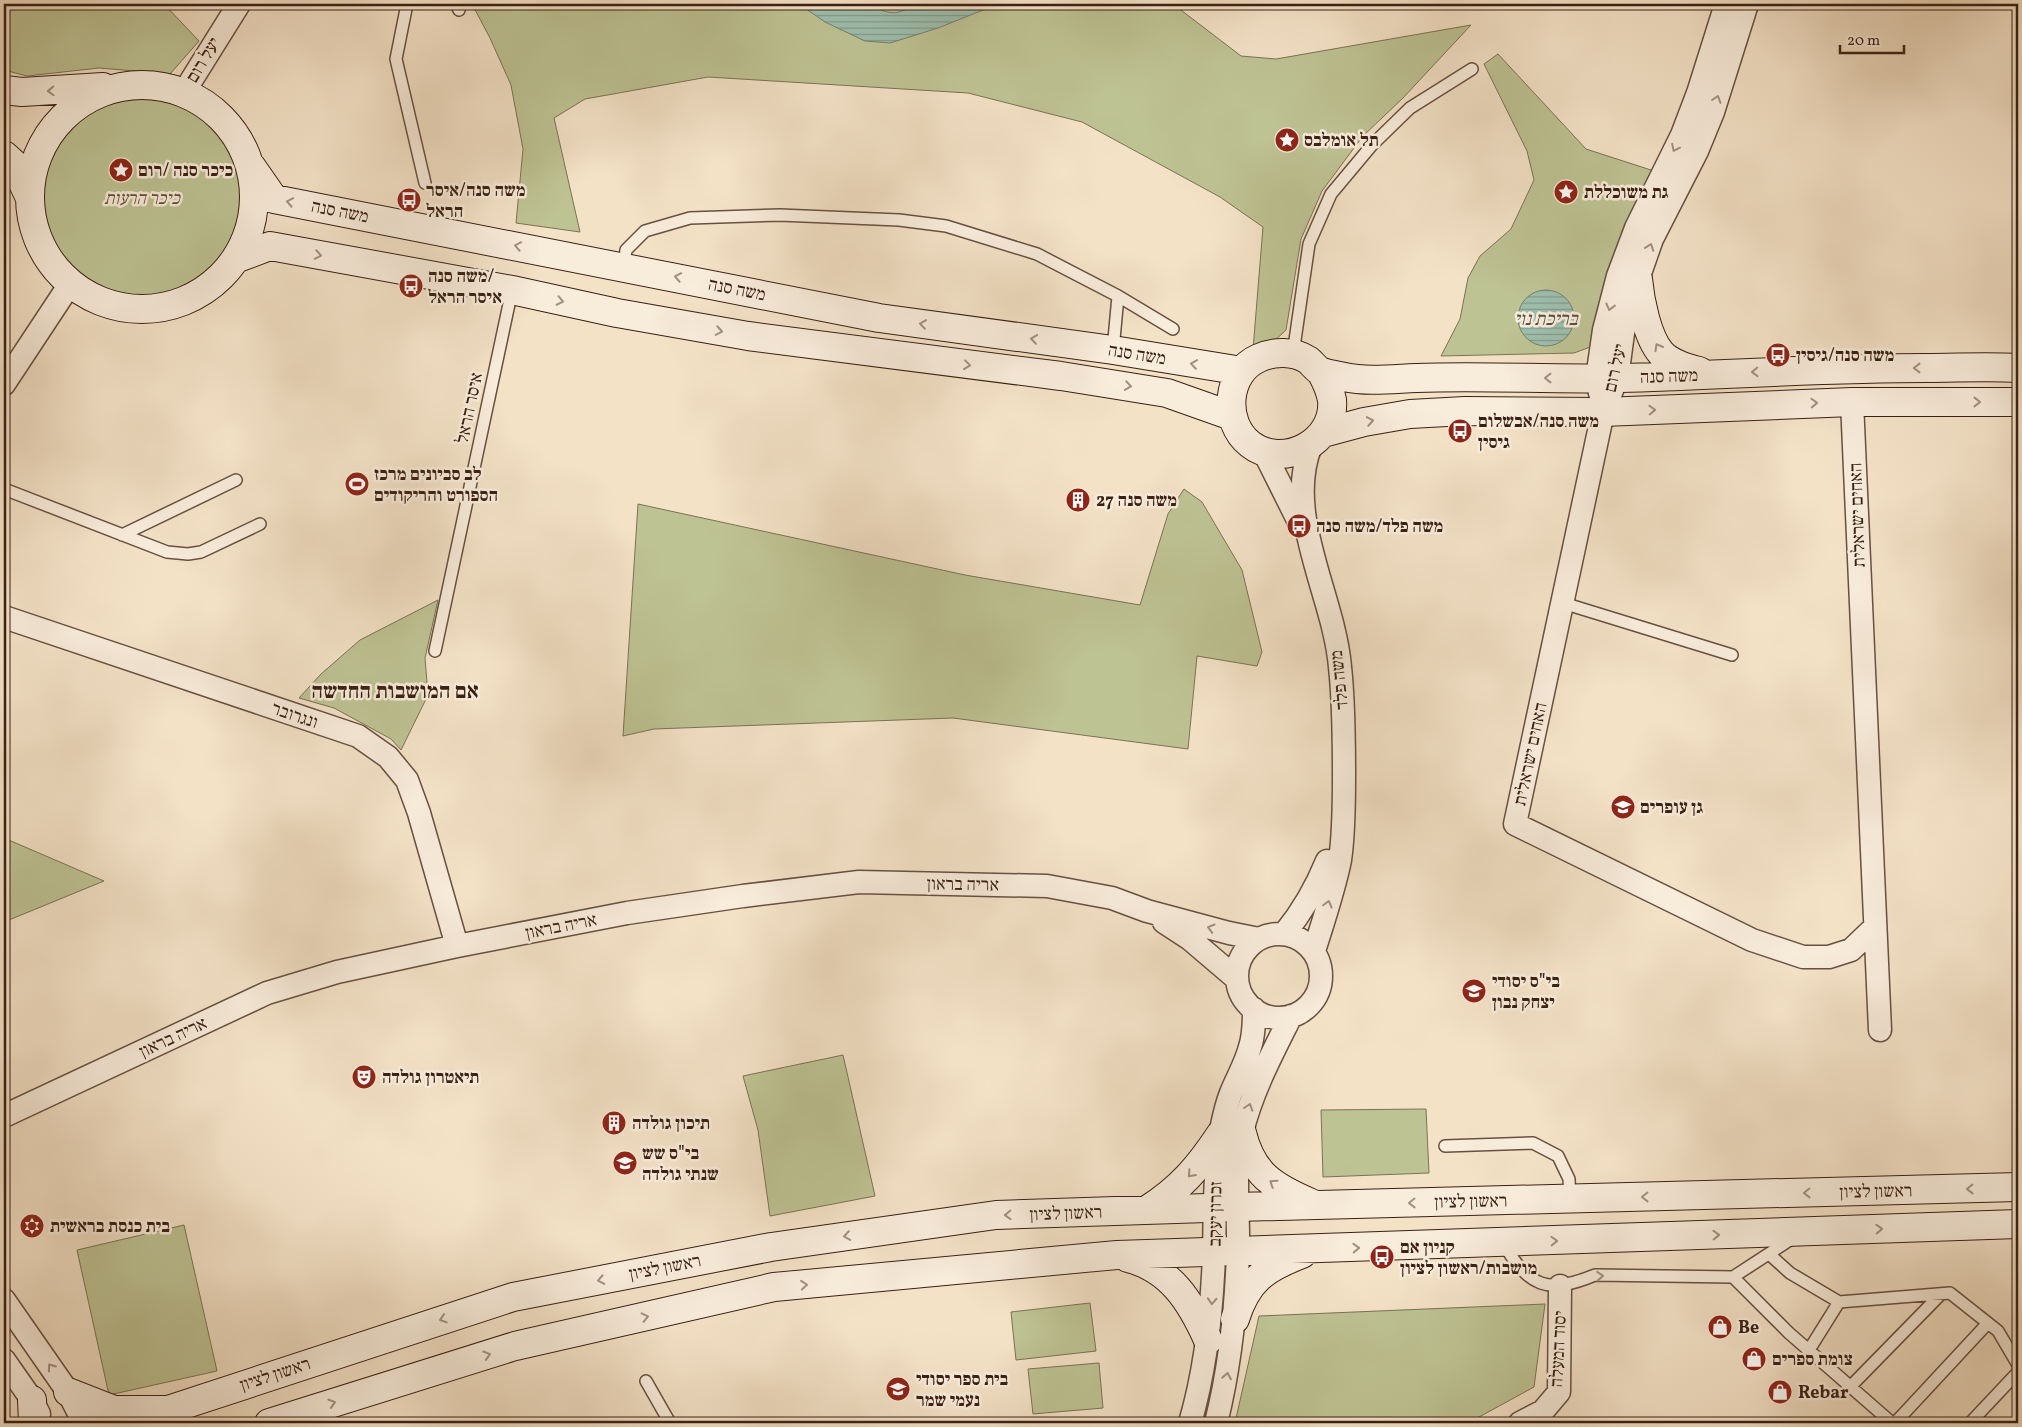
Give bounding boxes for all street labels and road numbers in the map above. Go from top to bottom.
street label: יעל רום [181,33,228,88]
street label: משה סנה [309,195,371,230]
street label: משה סנה [706,273,768,308]
street label: משה סנה [1106,339,1168,372]
street label: יעל רום [1599,342,1634,395]
street label: משה סנה [1639,364,1699,391]
street label: איסר הראל [451,370,490,446]
street label: האחים ישראלית [1844,462,1873,568]
street label: משה פלד [1325,649,1356,711]
street label: ונגרובר [268,697,321,736]
street label: האחים ישראלית [1508,700,1555,808]
street label: אריה בראון [927,872,999,899]
street label: אריה בראון [523,908,599,947]
street label: אריה בראון [136,1012,212,1065]
street label: ראשון לציון [1839,1179,1913,1206]
street label: זכרון יעקב [1203,1181,1230,1247]
street label: ראשון לציון [1434,1189,1508,1216]
street label: ראשון לציון [1029,1201,1103,1228]
street label: ראשון לציון [627,1249,704,1288]
street label: יסוד המעלה [1545,1310,1574,1388]
street label: ראשון לציון [237,1352,314,1399]

